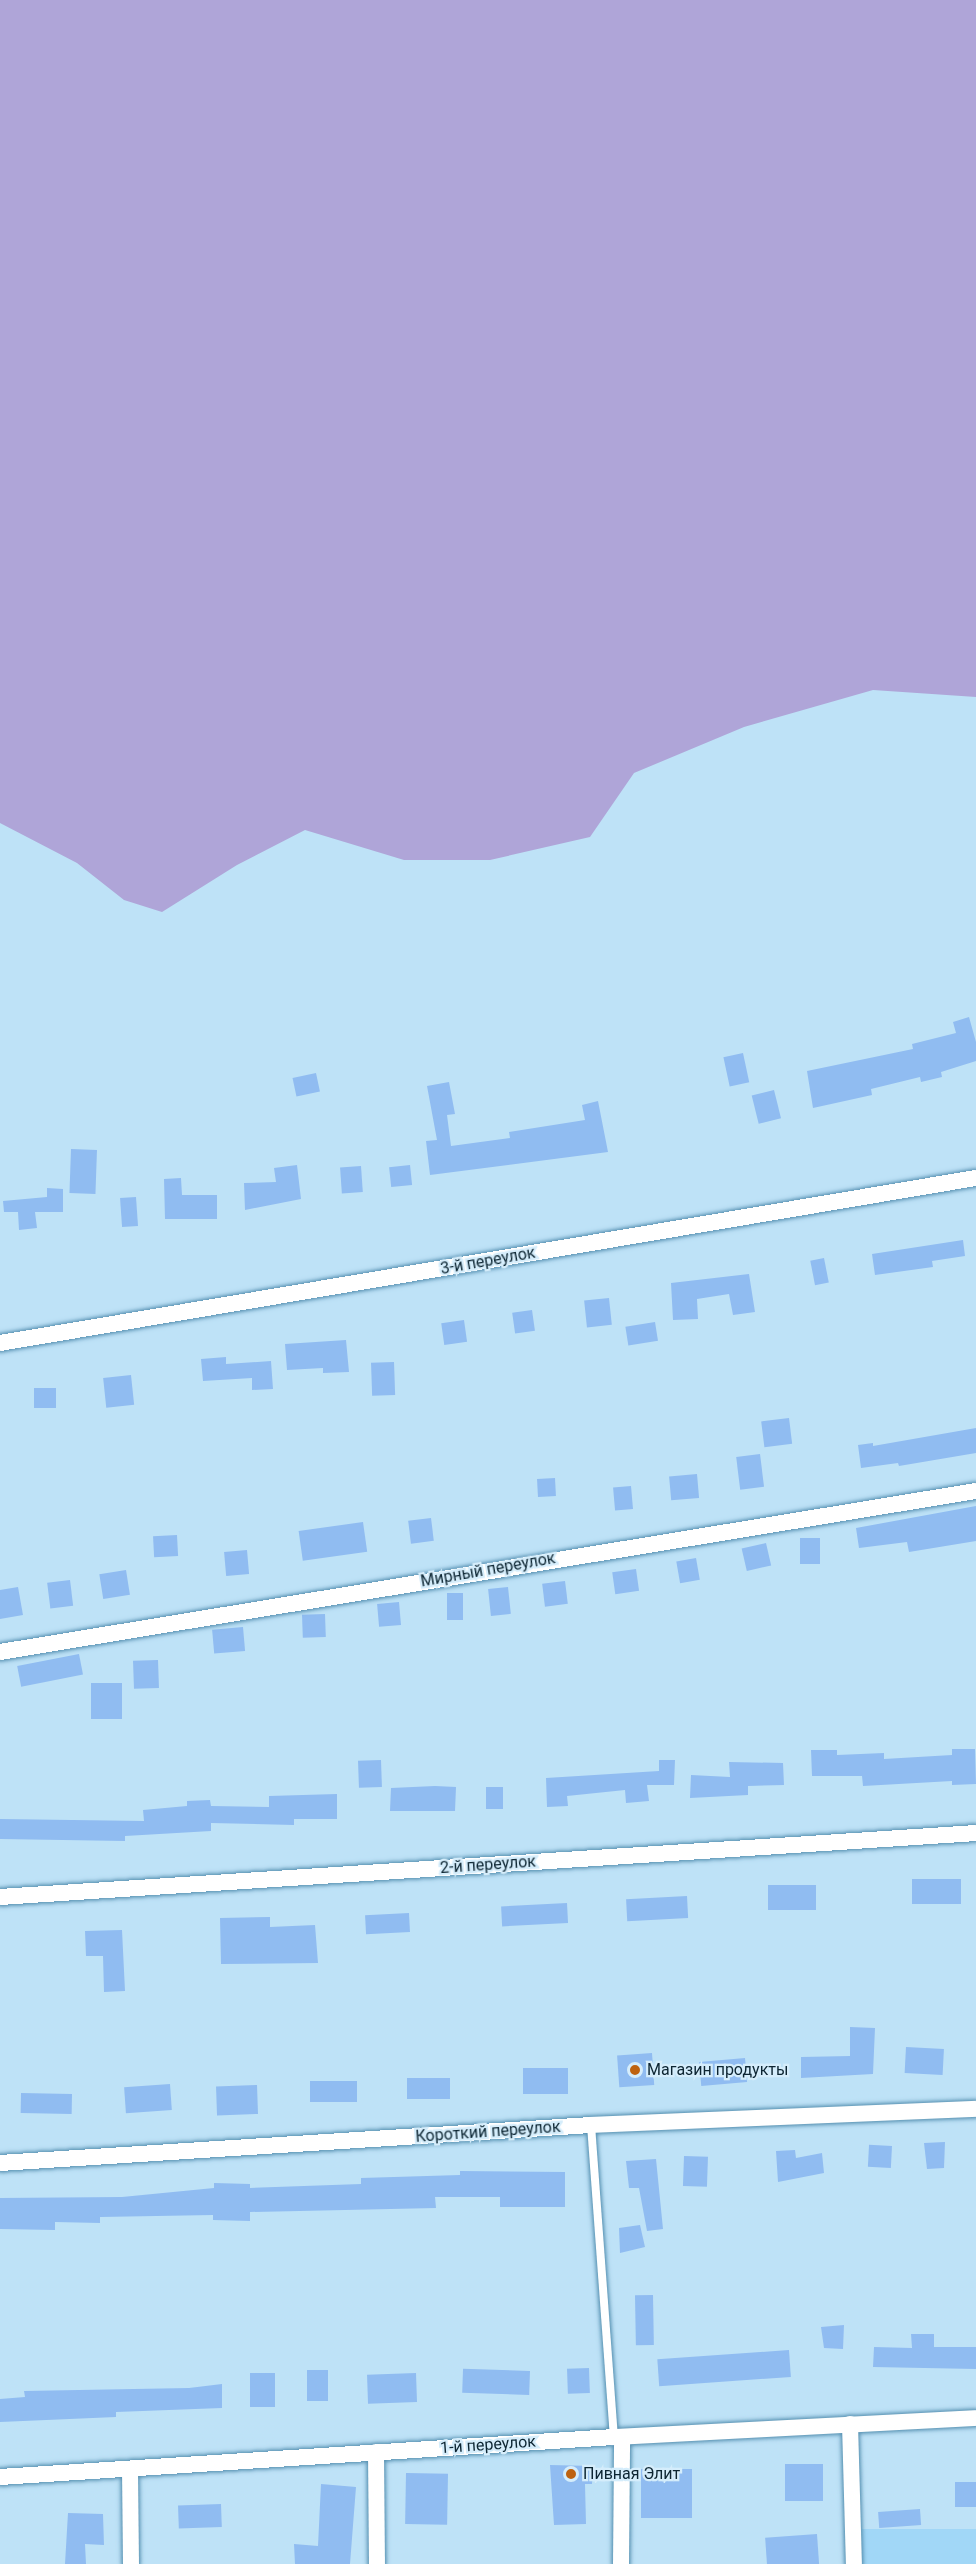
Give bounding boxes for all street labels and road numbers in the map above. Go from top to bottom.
street label: 3-й переулок [439,1243,537,1279]
street label: Мирный переулок [419,1549,557,1591]
street label: 2-й переулок [439,1852,537,1878]
street label: Короткий переулок [415,2117,561,2147]
street label: 1-й переулок [439,2432,537,2458]

